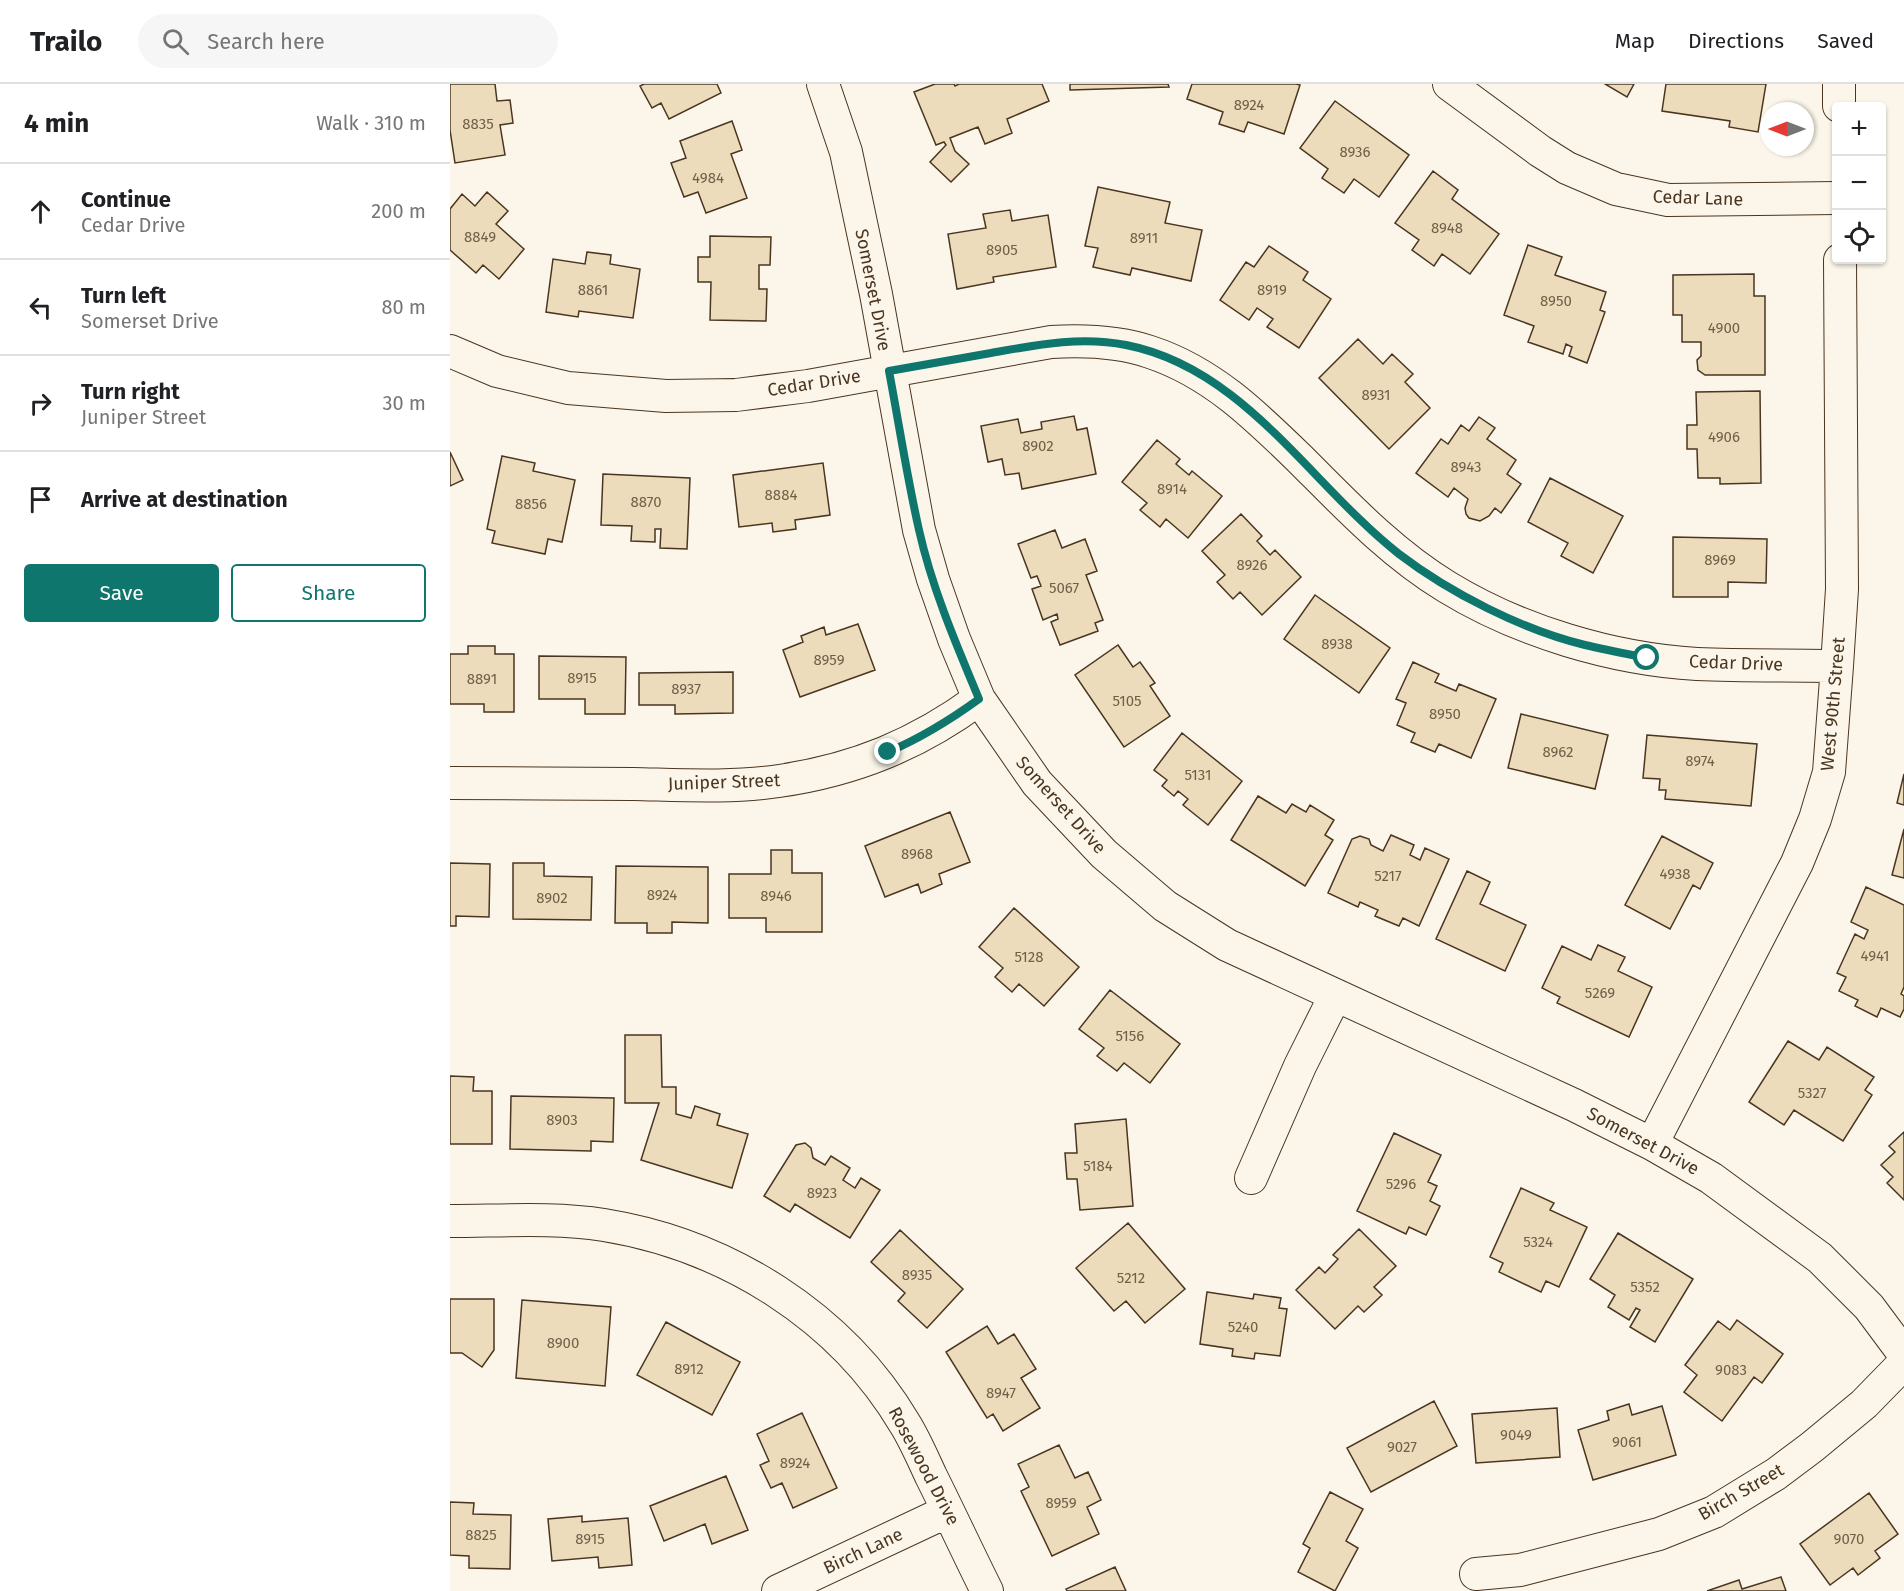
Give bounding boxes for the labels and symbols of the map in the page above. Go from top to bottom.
house number: 8924 [1234,96,1264,114]
north arrow [1760,102,1814,156]
house number: 8835 [462,115,494,133]
house number: 8936 [1339,143,1371,161]
house number: 4984 [692,169,724,187]
street label: Cedar Lane [1652,185,1744,211]
house number: 8948 [1431,219,1463,237]
street label: Somerset Drive [850,227,896,353]
house number: 8849 [464,228,496,246]
house number: 8911 [1130,229,1158,247]
house number: 8905 [986,241,1018,259]
house number: 8861 [578,281,608,299]
house number: 8919 [1257,281,1287,299]
house number: 8950 [1540,292,1572,310]
house number: 4900 [1708,319,1740,337]
street label: Cedar Drive [766,365,862,401]
house number: 8931 [1361,386,1391,404]
house number: 4906 [1708,428,1740,446]
house number: 8902 [1022,437,1054,455]
house number: 8943 [1451,458,1481,476]
house number: 8914 [1157,480,1187,498]
house number: 8884 [765,486,797,504]
house number: 8870 [630,493,662,511]
house number: 8856 [515,495,547,513]
house number: 8969 [1704,551,1736,569]
house number: 8926 [1237,556,1267,574]
house number: 5067 [1049,579,1079,597]
house number: 8938 [1321,635,1353,653]
street label: West 90th Street [1816,636,1850,772]
route start [1633,644,1659,670]
street label: Cedar Drive [1689,650,1783,676]
house number: 8959 [813,651,845,669]
house number: 8915 [567,669,597,687]
house number: 8891 [467,670,497,688]
house number: 8937 [671,680,701,698]
house number: 5105 [1112,692,1142,710]
house number: 8950 [1429,705,1461,723]
route end [874,738,900,764]
house number: 8962 [1542,743,1574,761]
street label: Somerset Drive [1011,752,1111,858]
house number: 8974 [1685,752,1715,770]
house number: 5131 [1185,766,1211,784]
street label: Juniper Street [667,769,781,795]
house number: 8968 [901,845,933,863]
house number: 4938 [1659,865,1691,883]
house number: 5217 [1374,867,1402,885]
house number: 8924 [647,886,677,904]
house number: 8946 [760,887,792,905]
house number: 8902 [536,889,568,907]
house number: 4941 [1860,947,1890,965]
house number: 5128 [1015,948,1043,966]
house number: 5269 [1585,984,1615,1002]
house number: 5156 [1116,1027,1144,1045]
house number: 5327 [1798,1084,1827,1102]
street label: Somerset Drive [1583,1102,1703,1180]
house number: 8903 [546,1111,578,1129]
house number: 5184 [1083,1157,1113,1175]
house number: 5296 [1386,1175,1416,1193]
house number: 8923 [807,1184,837,1202]
house number: 5324 [1523,1233,1553,1251]
house number: 8935 [902,1266,932,1284]
house number: 5212 [1117,1269,1145,1287]
house number: 5352 [1630,1278,1660,1296]
house number: 5240 [1228,1318,1258,1336]
house number: 8900 [547,1334,579,1352]
house number: 8912 [674,1360,704,1378]
house number: 9083 [1715,1361,1747,1379]
house number: 8947 [986,1384,1016,1402]
street label: Rosewood Drive [884,1403,964,1529]
house number: 9049 [1500,1426,1532,1444]
house number: 9061 [1612,1433,1642,1451]
house number: 9027 [1387,1438,1417,1456]
house number: 8924 [780,1454,810,1472]
street label: Birch Street [1694,1458,1788,1525]
house number: 8959 [1045,1494,1077,1512]
street label: Birch Lane [820,1523,906,1579]
house number: 8825 [465,1526,497,1544]
house number: 8915 [575,1530,605,1548]
house number: 9070 [1834,1530,1864,1548]

